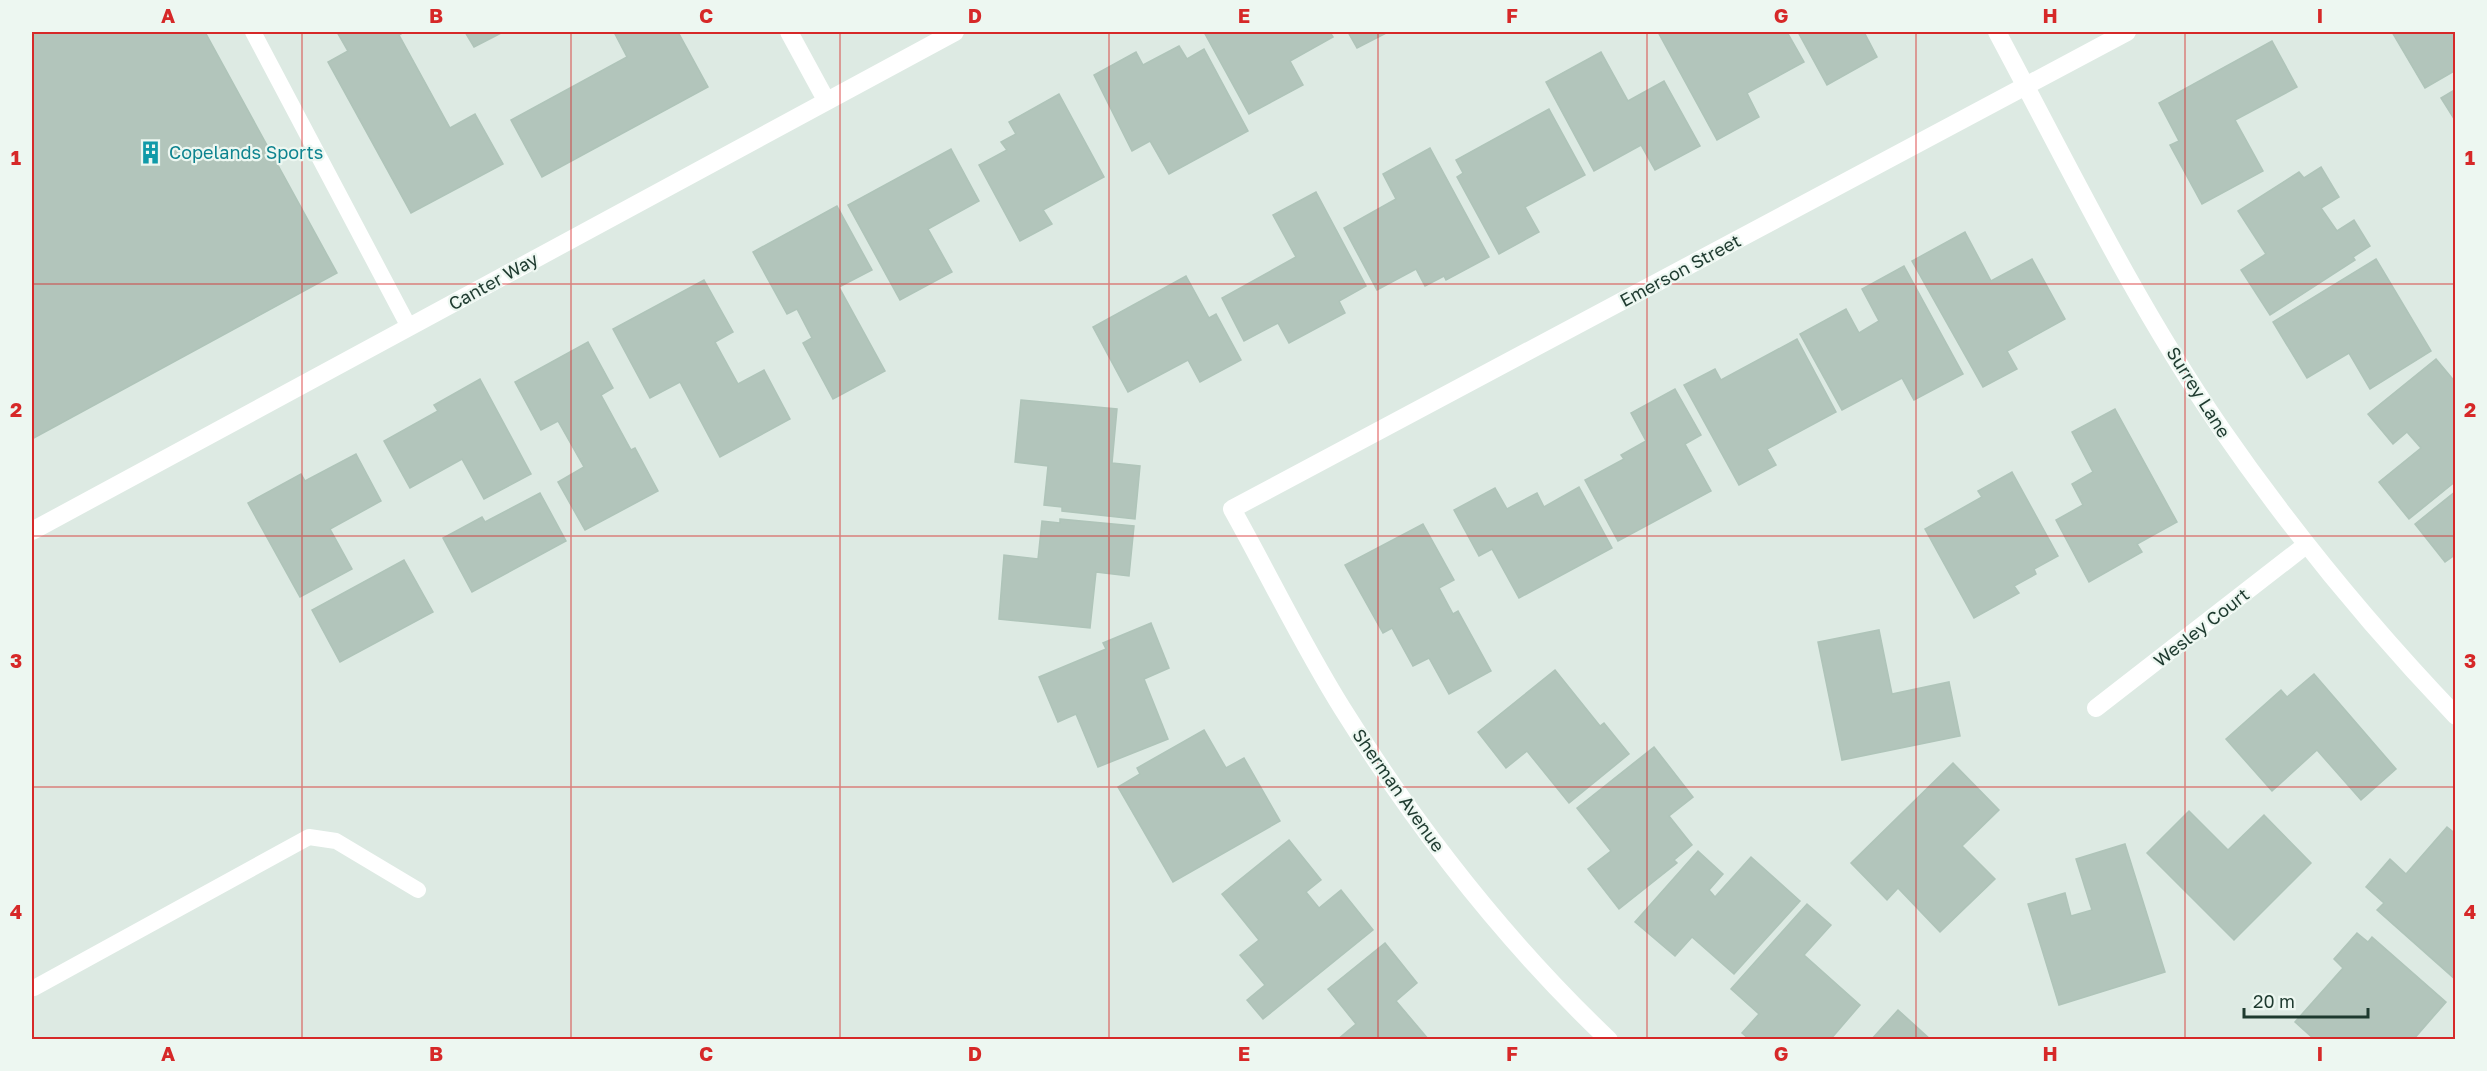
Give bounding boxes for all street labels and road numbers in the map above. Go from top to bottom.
street label: Emerson Street [1616,229,1744,311]
street label: Canter Way [444,247,542,315]
street label: Surrey Lane [2162,342,2236,442]
street label: Wesley Court [2149,583,2253,671]
street label: Sherman Avenue [1348,724,1450,856]

